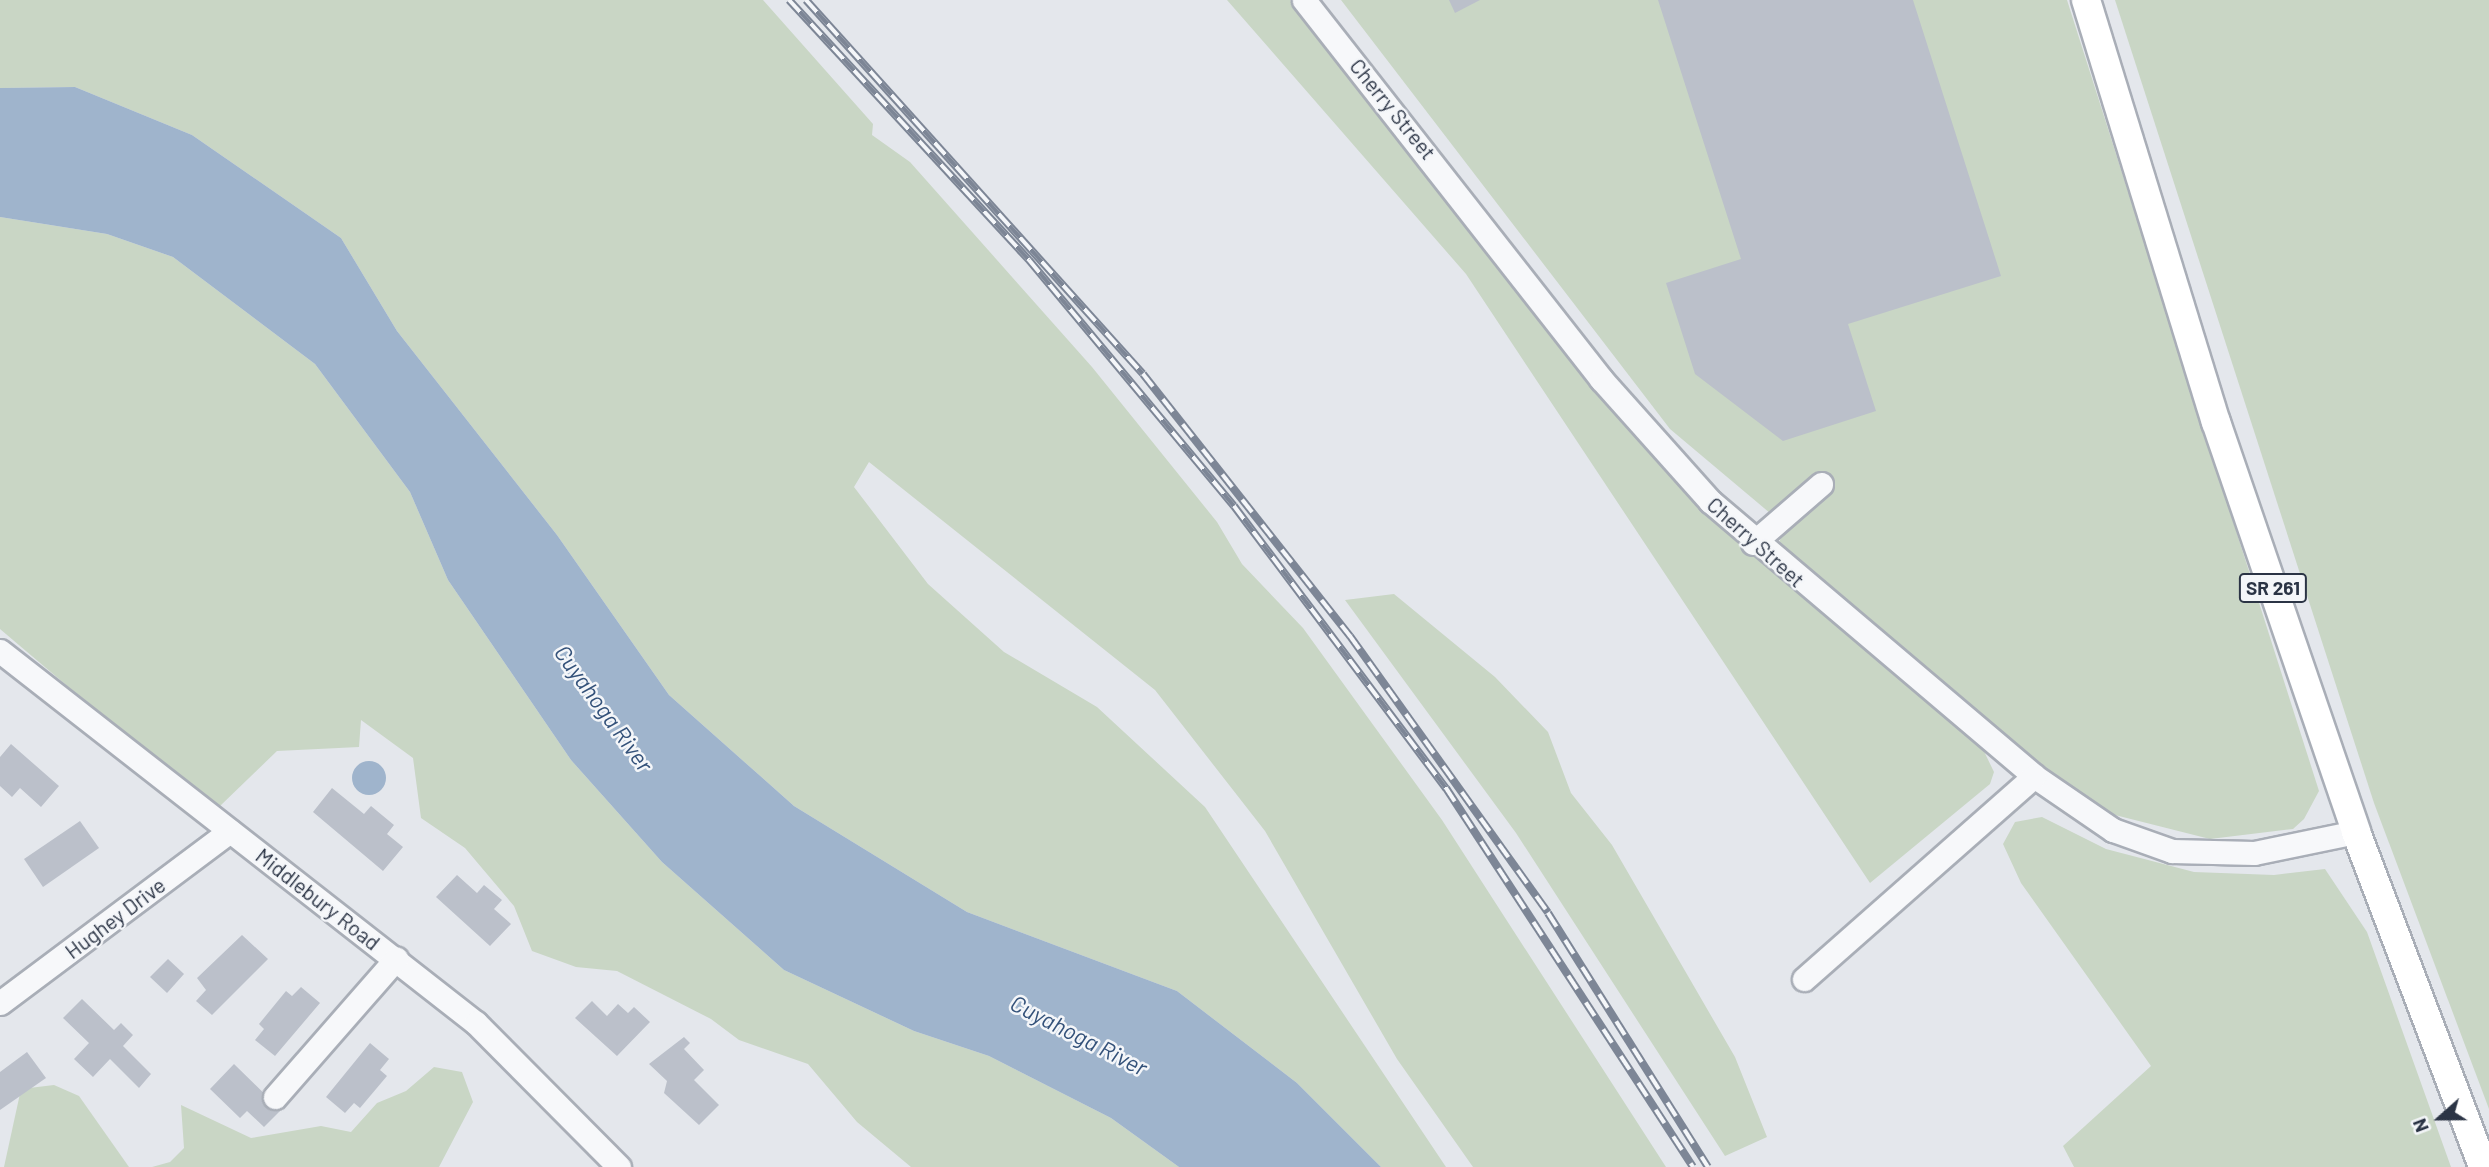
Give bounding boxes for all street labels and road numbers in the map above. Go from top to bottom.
street label: Cherry Street [1345,54,1441,164]
street label: Cherry Street [1702,492,1810,592]
road number: SR 261 [2238,572,2308,604]
street label: Middlebury Road [251,843,385,955]
street label: Hughey Drive [60,872,170,964]

